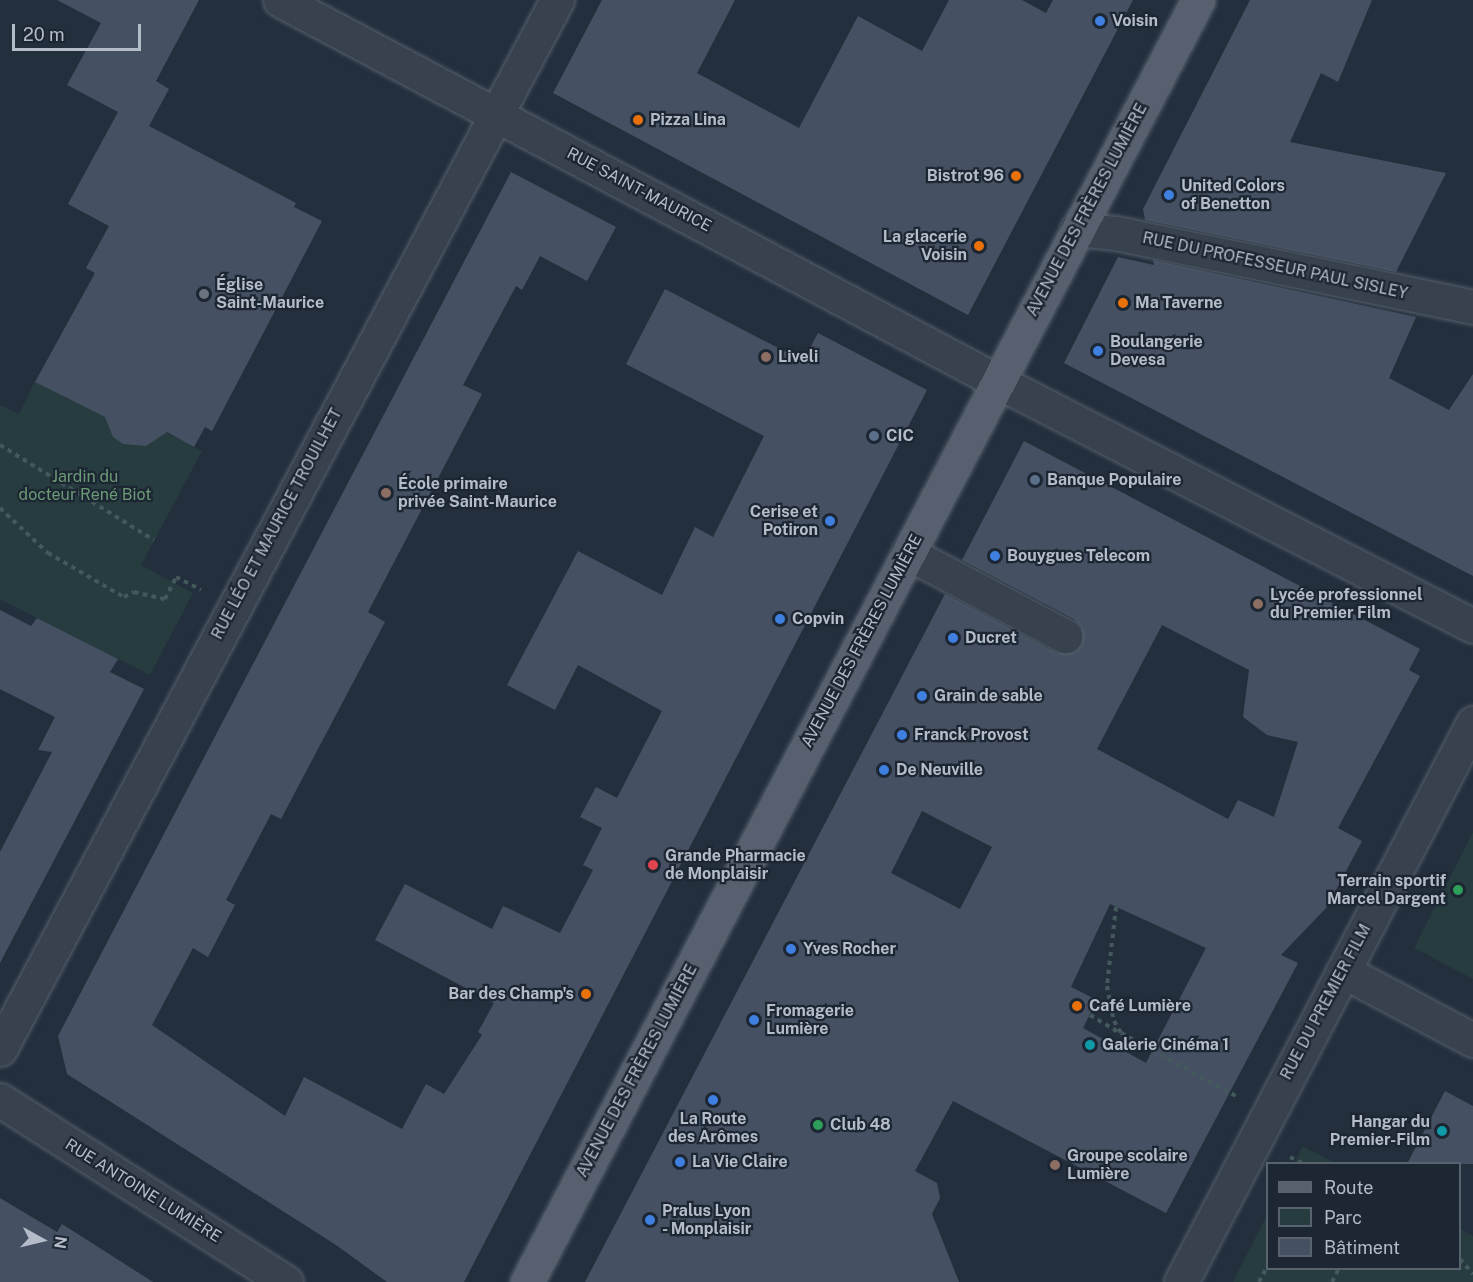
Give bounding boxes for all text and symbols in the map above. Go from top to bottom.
place label: Voisin [1112,11,1158,31]
scale bar [15,12,144,50]
marker: Voisin [1093,14,1107,28]
text: 20 m [23,24,65,45]
street label: AVENUE DES FRÈRES LUMIÈRE [1023,100,1151,320]
place label: Pizza Lina [650,110,726,130]
marker: Pizza Lina [631,113,645,127]
street label: RUE SAINT-MAURICE [563,144,715,236]
place label: Bistrot 96 [927,166,1004,186]
marker: Bistrot 96 [1009,169,1023,183]
place label: United Colors of Benetton [1181,176,1285,214]
marker: United Colors of Benetton [1162,188,1176,202]
place label: La glacerie Voisin [883,227,967,265]
street label: RUE DU PROFESSEUR PAUL SISLEY [1141,228,1409,304]
marker: La glacerie Voisin [972,239,986,253]
place label: Église Saint-Maurice [216,275,324,313]
marker: Église Saint-Maurice [197,287,211,301]
place label: Ma Taverne [1135,293,1223,313]
marker: Ma Taverne [1116,296,1130,310]
place label: Boulangerie Devesa [1110,332,1203,370]
marker: Boulangerie Devesa [1091,344,1105,358]
place label: Liveli [778,347,818,367]
marker: Liveli [759,350,773,364]
street label: RUE LÉO ET MAURICE TROUILHET [208,405,346,643]
place label: CIC [886,426,914,446]
marker: CIC [867,429,881,443]
park label: Jardin du docteur René Biot [19,467,151,505]
place label: Banque Populaire [1047,470,1182,490]
marker: Banque Populaire [1028,473,1042,487]
place label: École primaire privée Saint-Maurice [398,474,557,512]
marker: École primaire privée Saint-Maurice [379,486,393,500]
place label: Cerise et Potiron [750,502,818,540]
marker: Cerise et Potiron [823,514,837,528]
street label: AVENUE DES FRÈRES LUMIÈRE [798,531,926,751]
place label: Bouygues Telecom [1007,546,1150,566]
marker: Bouygues Telecom [988,549,1002,563]
place label: Lycée professionnel du Premier Film [1270,585,1423,623]
marker: Lycée professionnel du Premier Film [1251,597,1265,611]
place label: Copvin [792,609,844,629]
marker: Copvin [773,612,787,626]
place label: Ducret [965,628,1017,648]
marker: Ducret [946,631,960,645]
place label: Grain de sable [934,686,1043,706]
marker: Grain de sable [915,689,929,703]
place label: Franck Provost [914,725,1029,745]
marker: Franck Provost [895,728,909,742]
place label: De Neuville [896,760,983,780]
marker: De Neuville [877,763,891,777]
place label: Grande Pharmacie de Monplaisir [665,846,806,884]
marker: Grande Pharmacie de Monplaisir [646,858,660,872]
place label: Terrain sportif Marcel Dargent [1327,871,1446,909]
marker: Terrain sportif Marcel Dargent [1451,883,1465,897]
street label: RUE DU PREMIER FILM [1277,921,1375,1083]
place label: Yves Rocher [803,939,896,959]
marker: Yves Rocher [784,942,798,956]
street label: AVENUE DES FRÈRES LUMIÈRE [573,961,701,1181]
place label: Bar des Champ's [448,984,574,1004]
marker: Bar des Champ's [579,987,593,1001]
place label: Café Lumière [1089,996,1191,1016]
marker: Café Lumière [1070,999,1084,1013]
place label: Fromagerie Lumière [766,1001,854,1039]
marker: Fromagerie Lumière [747,1013,761,1027]
place label: Galerie Cinéma 1 [1102,1035,1229,1055]
marker: Galerie Cinéma 1 [1083,1038,1097,1052]
marker: La Route des Arômes [706,1093,720,1107]
place label: La Route des Arômes [668,1109,758,1147]
place label: Hangar du Premier-Film [1330,1112,1430,1150]
place label: Club 48 [830,1115,891,1135]
marker: Club 48 [811,1118,825,1132]
marker: Hangar du Premier-Film [1435,1124,1449,1138]
street label: RUE ANTOINE LUMIÈRE [62,1135,224,1247]
place label: Groupe scolaire Lumière [1067,1146,1188,1184]
place label: La Vie Claire [692,1152,788,1172]
marker: La Vie Claire [673,1155,687,1169]
marker: Groupe scolaire Lumière [1048,1158,1062,1172]
legend [1266,1162,1461,1270]
text: Route [1324,1177,1373,1198]
place label: Pralus Lyon - Monplaisir [662,1201,753,1239]
text: Parc [1324,1207,1362,1228]
north arrow [12,1210,72,1270]
marker: Pralus Lyon - Monplaisir [643,1213,657,1227]
text: Bâtiment [1324,1237,1400,1258]

